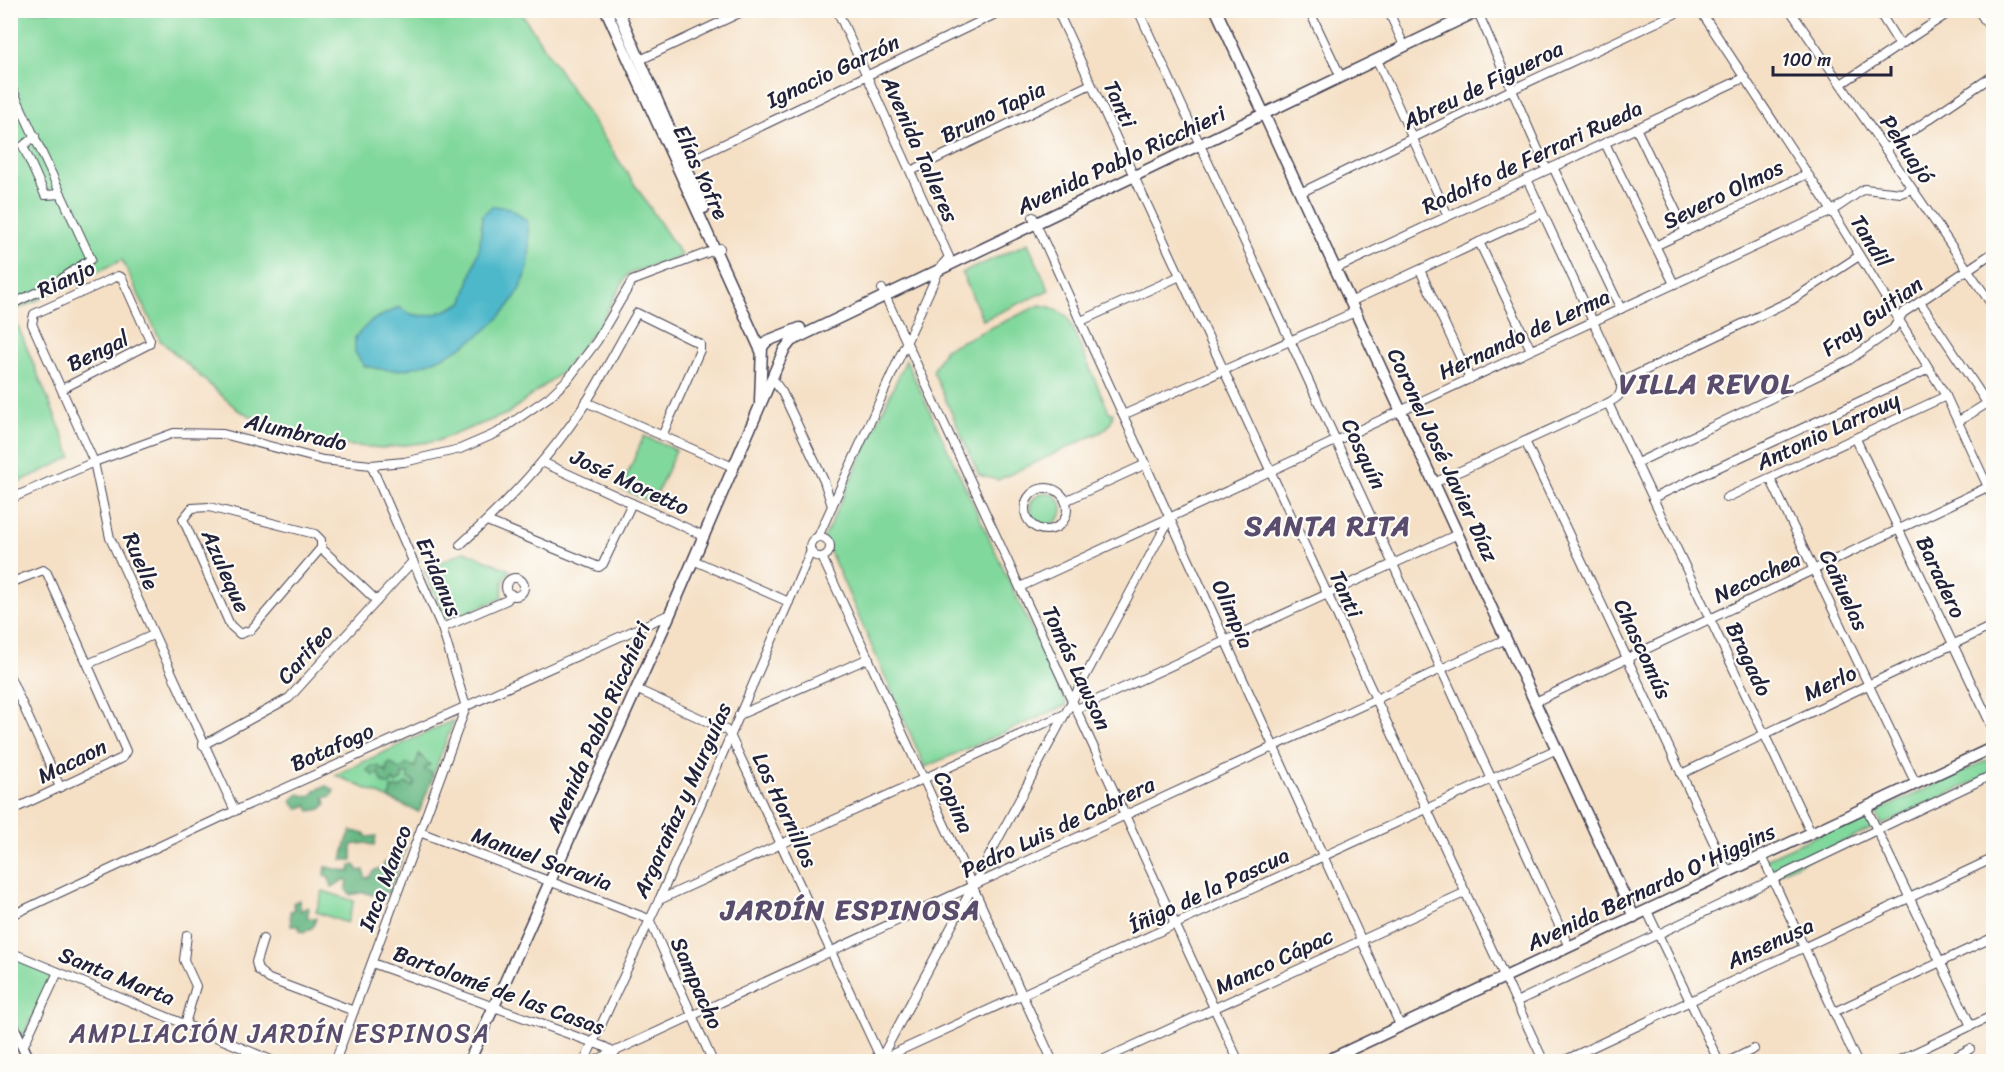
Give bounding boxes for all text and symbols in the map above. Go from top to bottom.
street label: Ignacio Garzón [759,23,906,119]
street label: Abreu de Figueroa [1395,29,1571,141]
scale bar [1773,39,1892,77]
text: 100 m [1782,44,1831,76]
street label: Avenida Talleres [870,68,970,230]
street label: Bruno Tapia [934,69,1053,154]
street label: Tanti [1092,74,1148,135]
street label: Rodolfo de Ferrari Rueda [1415,89,1649,225]
street label: Avenida Pablo Ricchieri [1009,94,1233,226]
street label: Pehuajó [1869,106,1945,193]
street label: Elías Yofre [662,118,740,227]
street label: Severo Olmos [1656,147,1791,240]
street label: Tandil [1839,206,1903,276]
street label: Rianjo [30,249,102,309]
street label: Fray Guitian [1813,265,1932,367]
street label: Hernando de Lerma [1431,277,1617,391]
street label: Bengal [60,319,137,383]
street label: Coronel José Javier Díaz [1376,341,1510,569]
district label: VILLA REVOL [1619,359,1795,408]
street label: Antonio Larrouy [1749,380,1907,482]
street label: Alumbrado [240,401,351,463]
street label: Cosquín [1330,412,1398,497]
street label: José Moretto [563,437,696,527]
district label: SANTA RITA [1244,501,1411,550]
street label: Azuleque [190,522,262,619]
street label: Ruelle [111,526,171,596]
street label: Baradero [1905,529,1977,625]
street label: Eridanus [405,531,474,624]
street label: Necochea [1707,540,1807,614]
street label: Cañuelas [1808,543,1880,638]
street label: Tanti [1318,564,1374,625]
street label: Olimpia [1200,573,1266,655]
street label: Chascomús [1603,592,1684,707]
street label: Tomás Lawson [1031,599,1123,737]
street label: Carifeo [267,614,343,694]
street label: Avenida Pablo Ricchieri [534,614,662,840]
street label: Bragado [1715,615,1783,703]
street label: Merlo [1797,654,1863,712]
street label: Argarañaz y Murguías [621,695,743,905]
street label: Botafogo [284,711,380,783]
street label: Macaon [30,727,114,795]
street label: Los Hornillos [741,746,829,874]
street label: Copina [922,764,986,840]
street label: Pedro Luis de Cabrera [954,764,1162,889]
street label: Avenida Bernardo O'Higgins [1519,812,1783,962]
street label: Manuel Saravia [466,815,618,903]
street label: Inca Manco [347,819,423,938]
street label: Íñigo de la Pascua [1121,836,1296,945]
district label: JARDÍN ESPINOSA [719,885,981,934]
street label: Ansenusa [1719,906,1820,981]
street label: Manco Cápac [1208,916,1340,1006]
street label: Sampacho [659,930,735,1036]
street label: Bartolomé de las Casas [388,934,610,1046]
street label: Santa Marta [53,935,181,1017]
district label: AMPLIACIÓN JARDÍN ESPINOSA [68,1010,491,1056]

